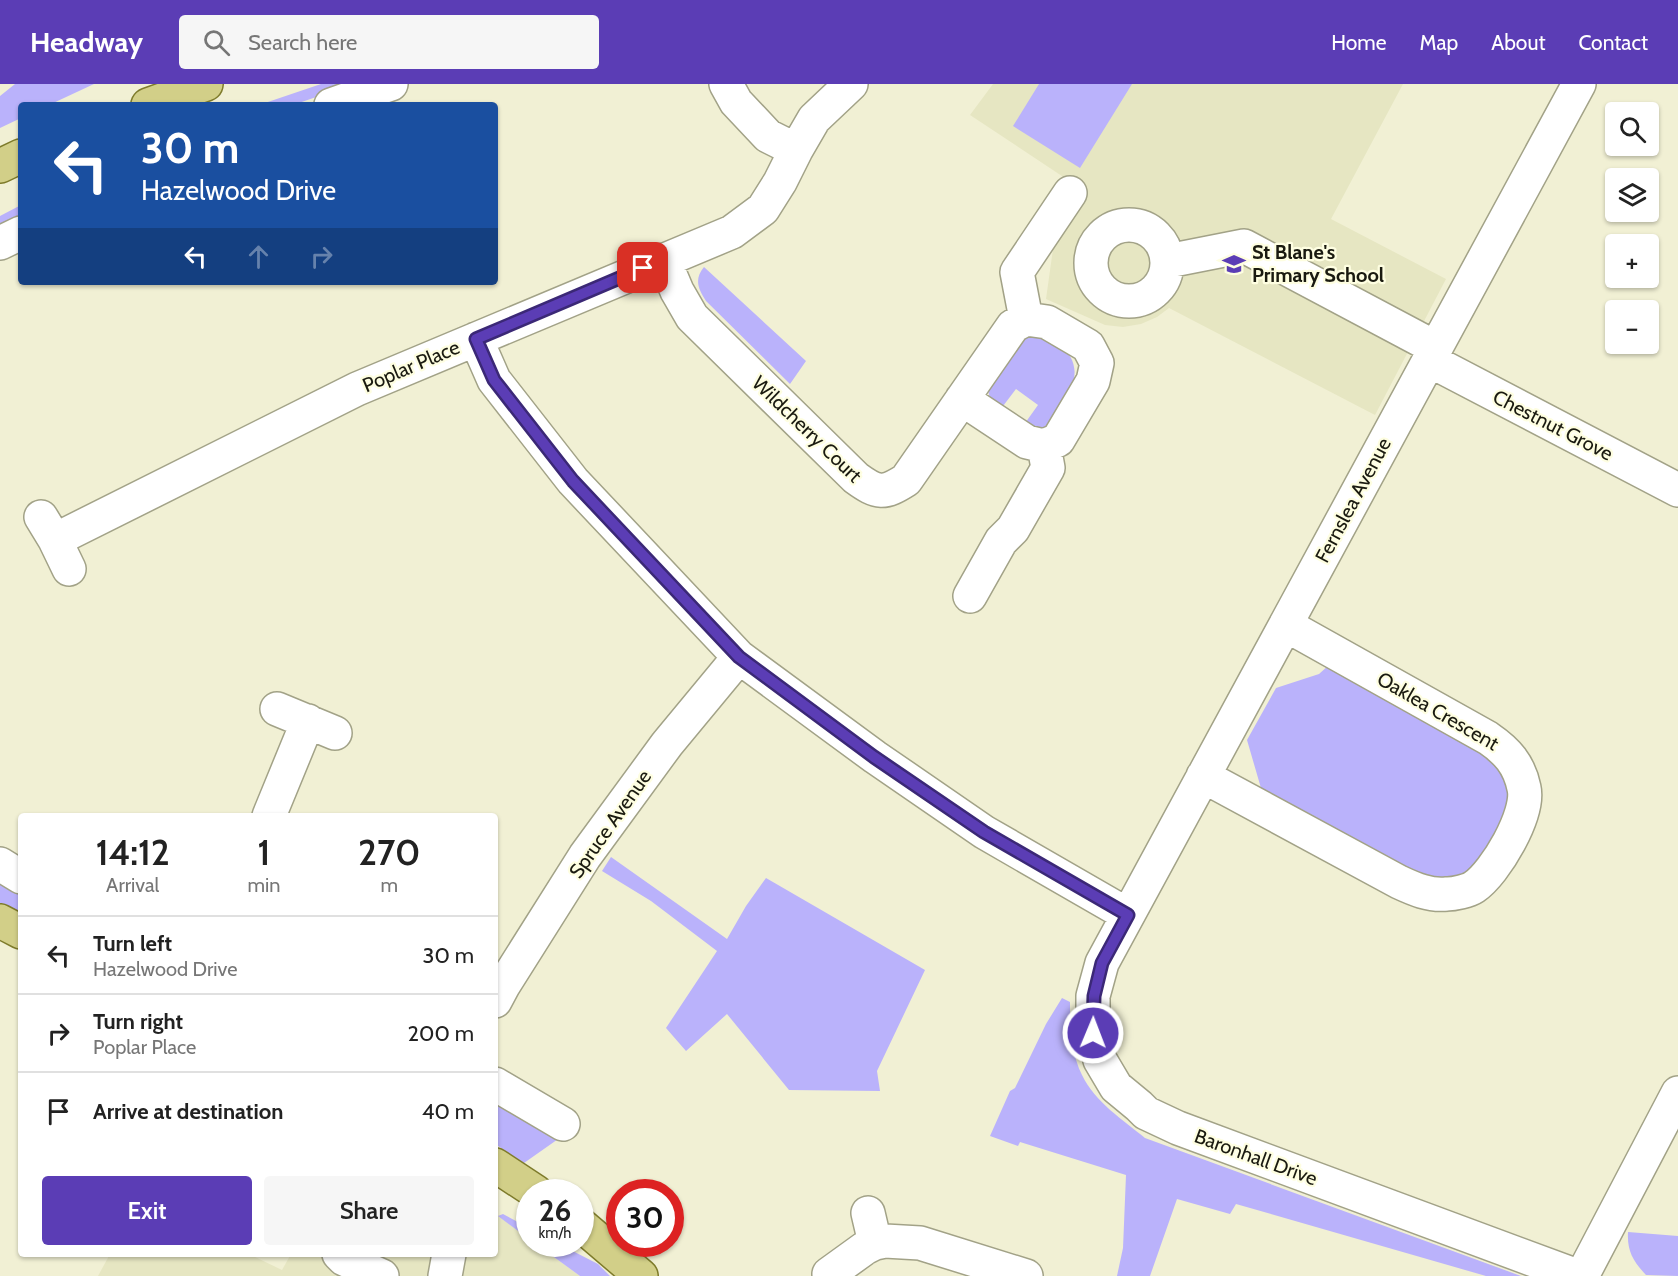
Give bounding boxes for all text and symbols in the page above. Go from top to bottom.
search box [179,15,599,69]
text: Headway [30,25,143,59]
icon: search [200,26,233,59]
text: Search here [248,29,357,56]
text: Home [1331,30,1387,55]
text: Map [1420,30,1458,55]
text: About [1491,30,1545,55]
text: Contact [1578,30,1648,55]
map controls [1605,102,1659,354]
button: search [1605,102,1659,156]
text: 30 m [141,122,239,174]
icon: left [42,126,120,204]
button: layers [1605,168,1659,222]
text: Hazelwood Drive [141,174,336,207]
button: + [1605,234,1659,288]
icon: left [179,240,212,273]
icon: ahead [242,240,275,273]
icon: right [305,240,338,273]
place label: St Blane's Primary School [1252,240,1384,287]
pin [617,242,668,293]
icon: arrive [626,251,659,284]
school or university icon: St Blane's Primary School [1221,251,1247,277]
button: − [1605,300,1659,354]
street label: Poplar Place [359,335,463,397]
street label: Wildcherry Court [747,371,867,487]
street label: Chestnut Grove [1489,384,1617,466]
street label: Fernslea Avenue [1310,433,1396,567]
street label: Oaklea Crescent [1373,666,1503,756]
street label: Spruce Avenue [564,765,656,883]
text: 14:12 [96,830,170,874]
text: 1 [258,830,270,874]
text: 270 [358,830,420,874]
text: Arrival [106,873,159,897]
text: min [247,873,280,897]
text: m [380,873,398,897]
text: Turn left [93,930,172,957]
icon: left [42,939,75,972]
text: 30 m [422,942,474,969]
text: Hazelwood Drive [93,957,237,981]
position arrow [1061,1001,1125,1065]
text: Turn right [93,1008,183,1035]
icon: right [42,1017,75,1050]
text: 200 m [408,1020,474,1047]
text: Poplar Place [93,1035,196,1059]
icon: arrive [42,1095,75,1128]
text: Arrive at destination [93,1098,283,1125]
text: 40 m [422,1098,474,1125]
street label: Baronhall Drive [1191,1124,1321,1190]
button: Exit [42,1176,252,1245]
button: Share [264,1176,474,1245]
speed limit sign: 30 [606,1179,684,1257]
text: 26 [539,1192,571,1229]
text: km/h [539,1224,571,1242]

